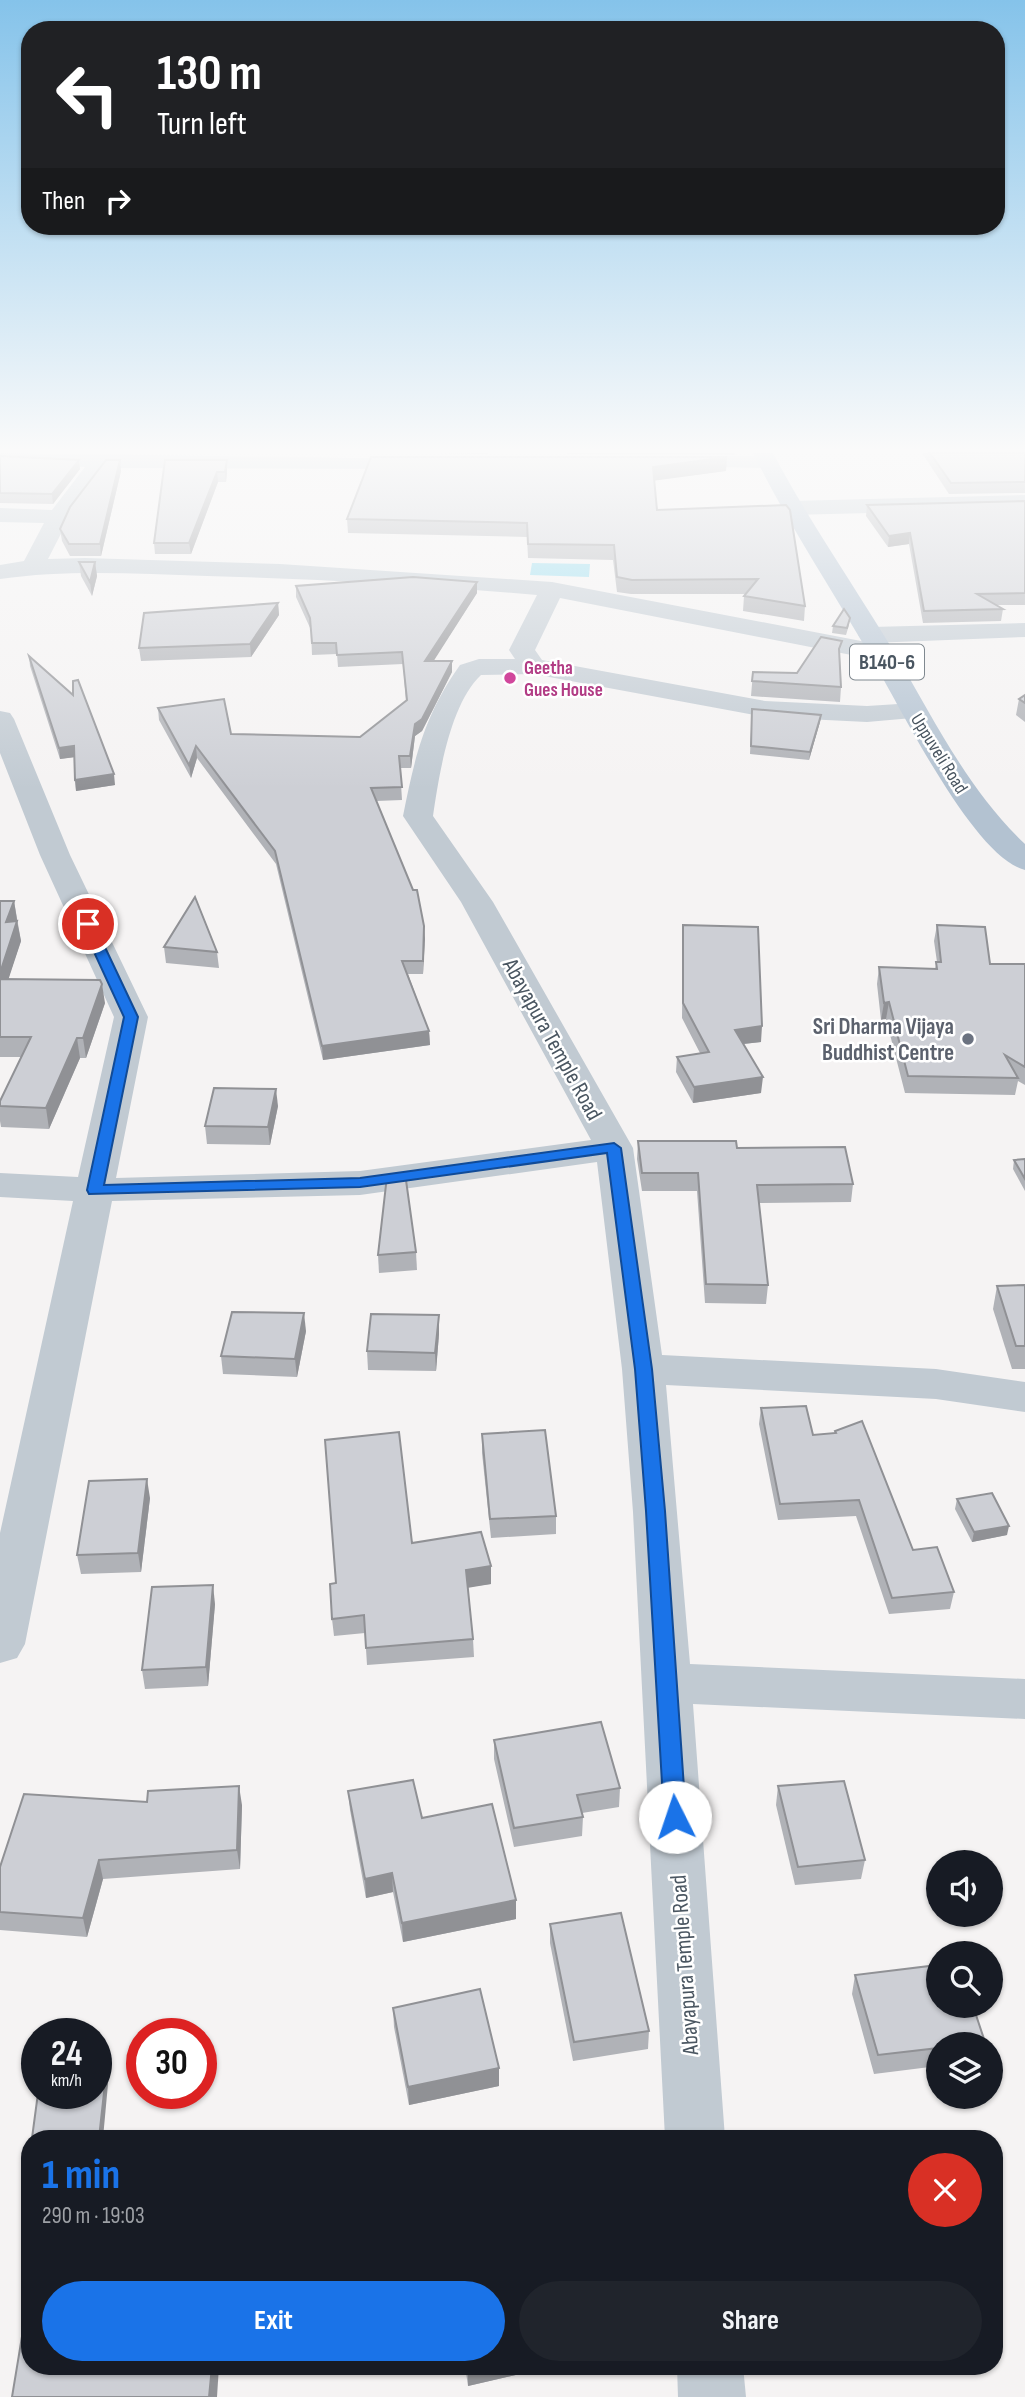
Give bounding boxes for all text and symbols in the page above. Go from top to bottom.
text: 130 m [157,45,262,104]
icon: left [42,49,133,140]
text: Turn left [157,105,247,144]
icon: right [99,182,137,220]
text: Then [42,186,85,217]
road number: B140-6 [850,644,924,680]
place label: Geetha Gues House [524,657,603,702]
marker: Geetha Gues House [502,670,518,686]
street label: Uppuveli Road [905,710,972,798]
pin [58,894,118,954]
icon: arrive [69,905,107,943]
street label: Abayapura Temple Road [496,953,608,1125]
place label: Sri Dharma Vijaya Buddhist Centre [813,1013,954,1067]
marker: Sri Dharma Vijaya Buddhist Centre [960,1031,976,1047]
position arrow [638,1780,712,1854]
map controls [926,1850,1003,2109]
button: sound [926,1850,1003,1927]
street label: Abayapura Temple Road [665,1874,705,2057]
button: search [926,1941,1003,2018]
speed limit sign: 30 [126,2018,217,2109]
button: layers [926,2032,1003,2109]
text: 24 [51,2033,82,2076]
text: km/h [51,2070,82,2091]
text: 1 min [42,2150,120,2201]
button: close [908,2153,982,2227]
text: 290 m · 19:03 [42,2202,145,2230]
button: Exit [42,2281,505,2361]
button: Share [519,2281,982,2361]

